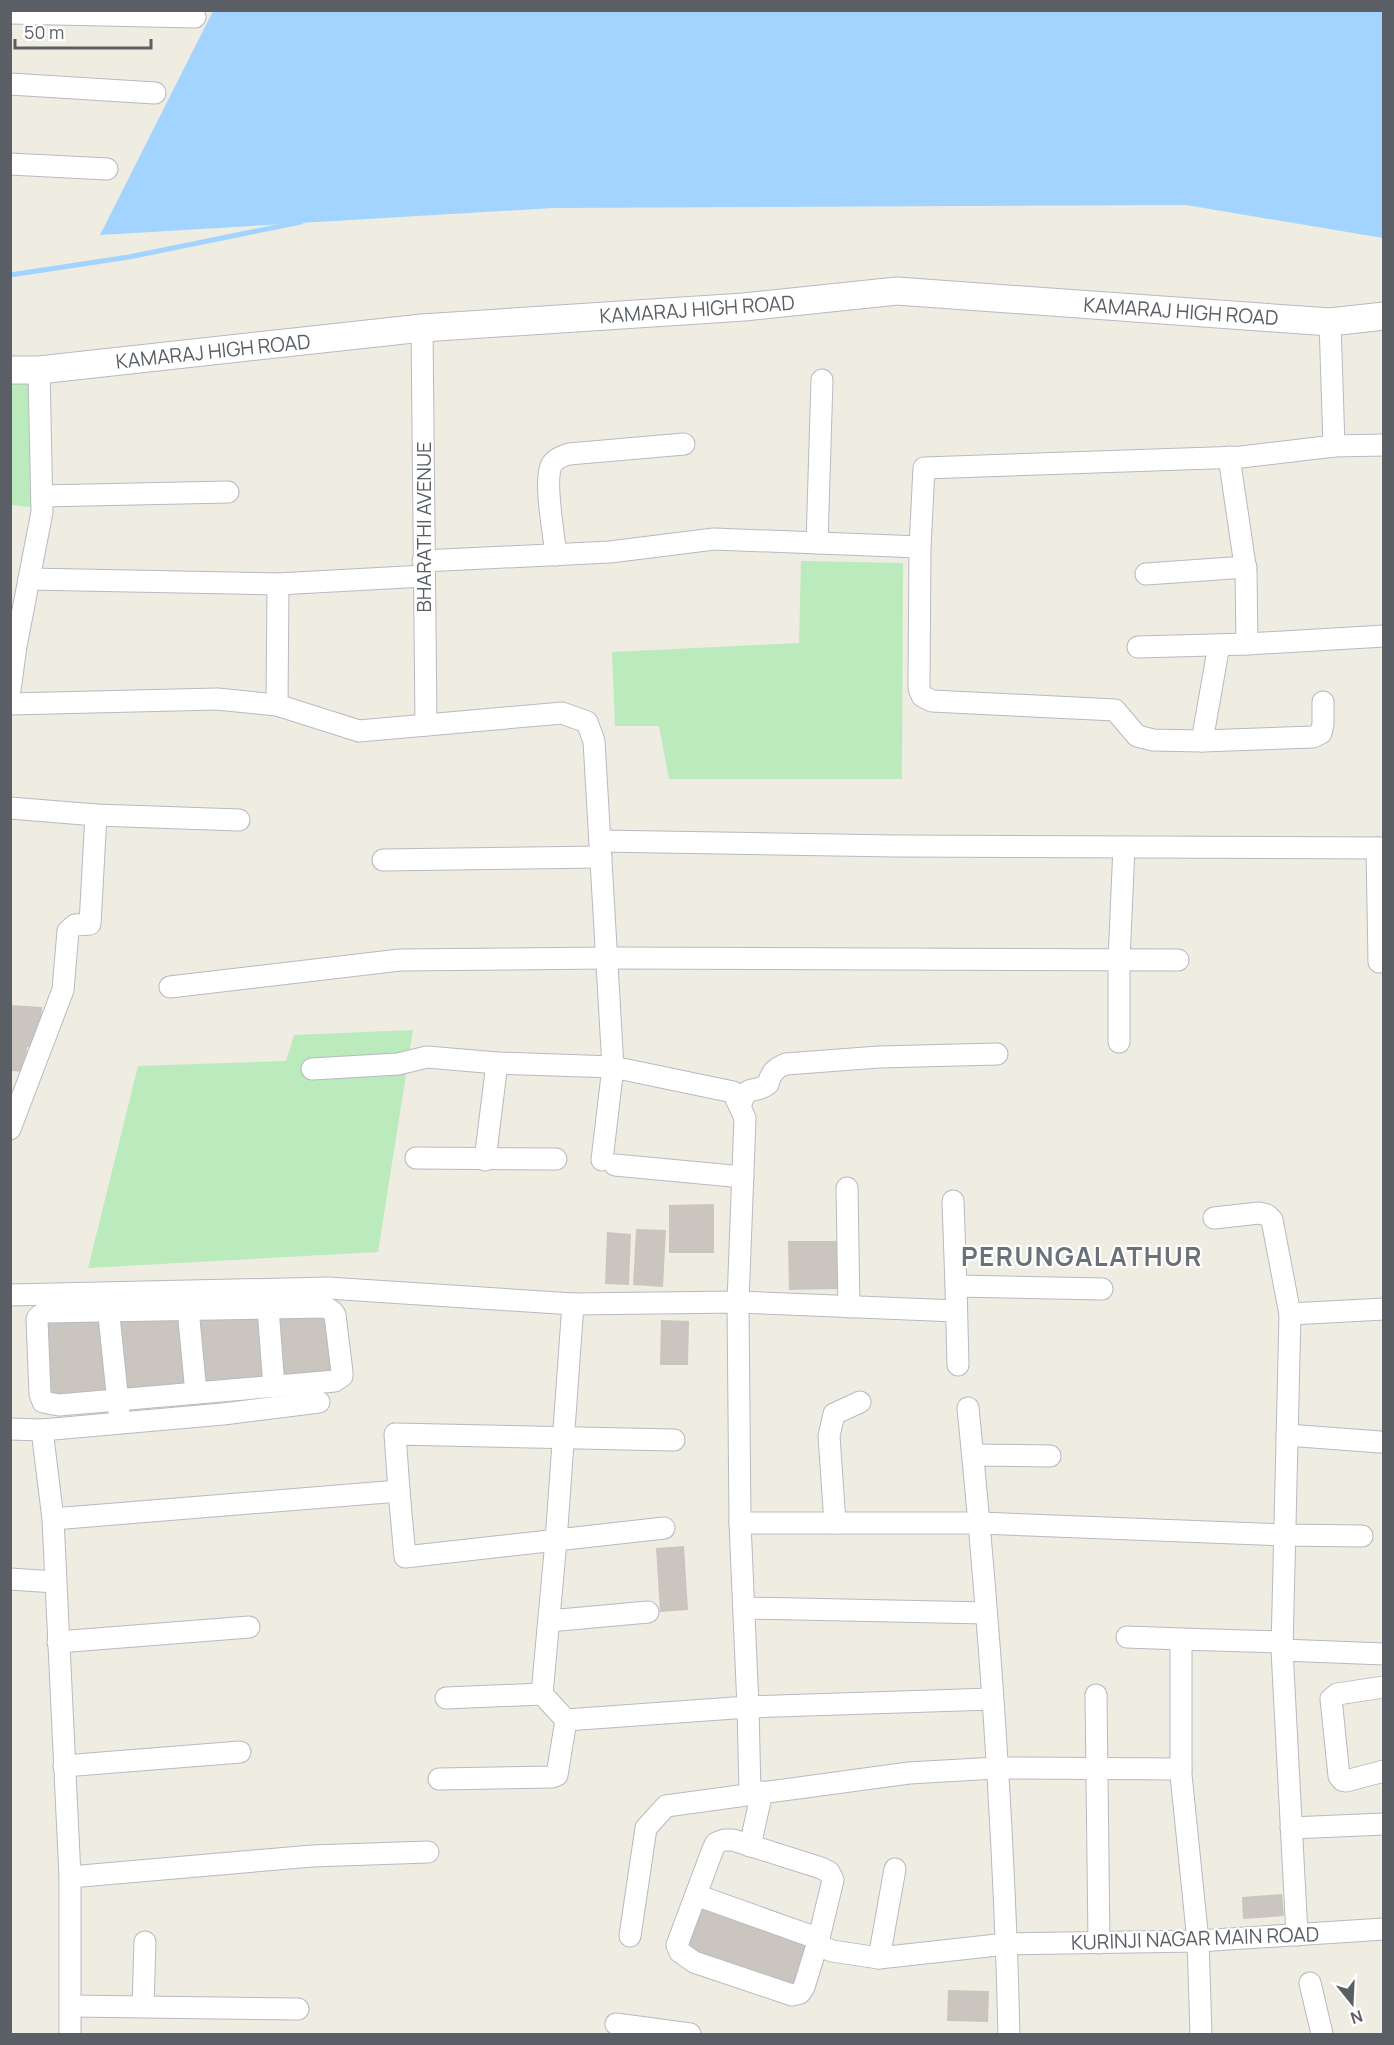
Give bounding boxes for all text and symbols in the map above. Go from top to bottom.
scale bar [15,12,152,50]
text: 50 m [24,20,64,44]
street label: KAMARAJ HIGH ROAD [599,289,795,329]
street label: KAMARAJ HIGH ROAD [1083,291,1279,331]
street label: KAMARAJ HIGH ROAD [114,327,312,375]
street label: BHARATHI AVENUE [410,442,437,612]
district label: PERUNGALATHUR [961,1238,1203,1274]
street label: KURINJI NAGAR MAIN ROAD [1070,1920,1320,1956]
north arrow [1322,1973,1382,2033]
text: N [1348,2005,1366,2030]

